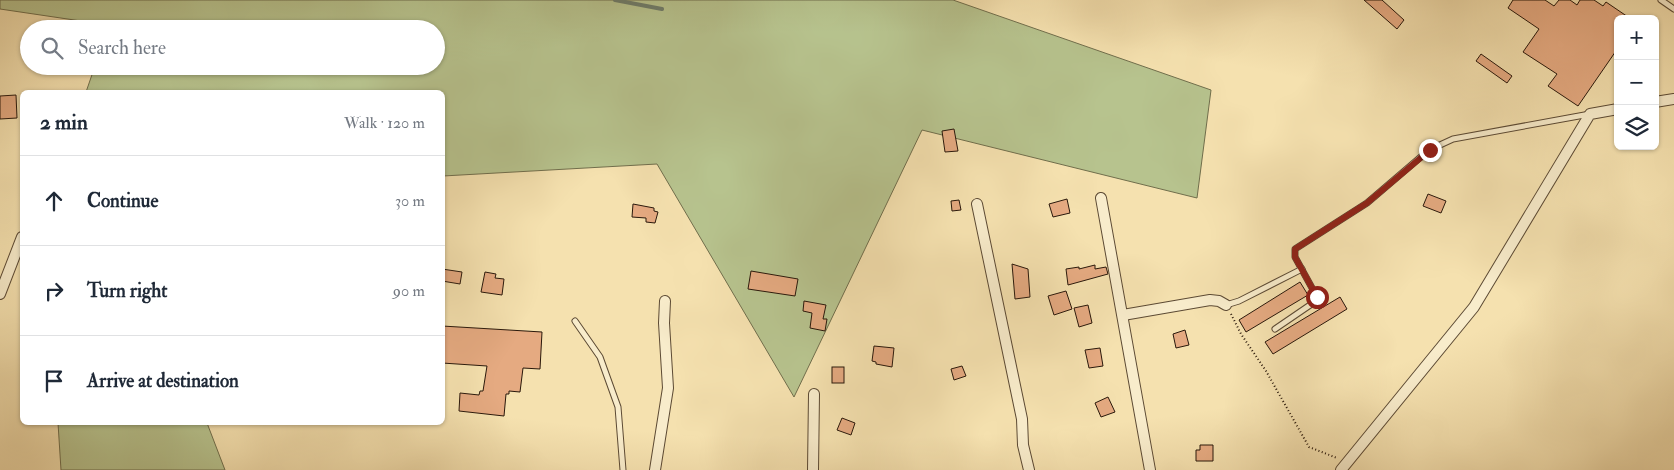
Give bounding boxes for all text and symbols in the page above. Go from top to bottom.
map controls [1614,15,1659,150]
button: + [1614,15,1659,60]
search box [20,20,445,75]
icon: search [38,34,66,62]
text: Search here [78,36,166,60]
button: − [1614,60,1659,105]
button: layers [1614,105,1659,150]
text: 2 min [40,109,88,136]
text: Walk · 120 m [344,113,425,133]
route end [1419,139,1442,162]
icon: ahead [40,187,68,215]
text: Continue [87,189,158,213]
text: 30 m [395,191,425,211]
icon: right [40,277,68,305]
text: Turn right [87,279,167,303]
text: 90 m [393,281,425,301]
route start [1306,286,1329,309]
icon: arrive [40,367,68,395]
text: Arrive at destination [87,369,239,393]

